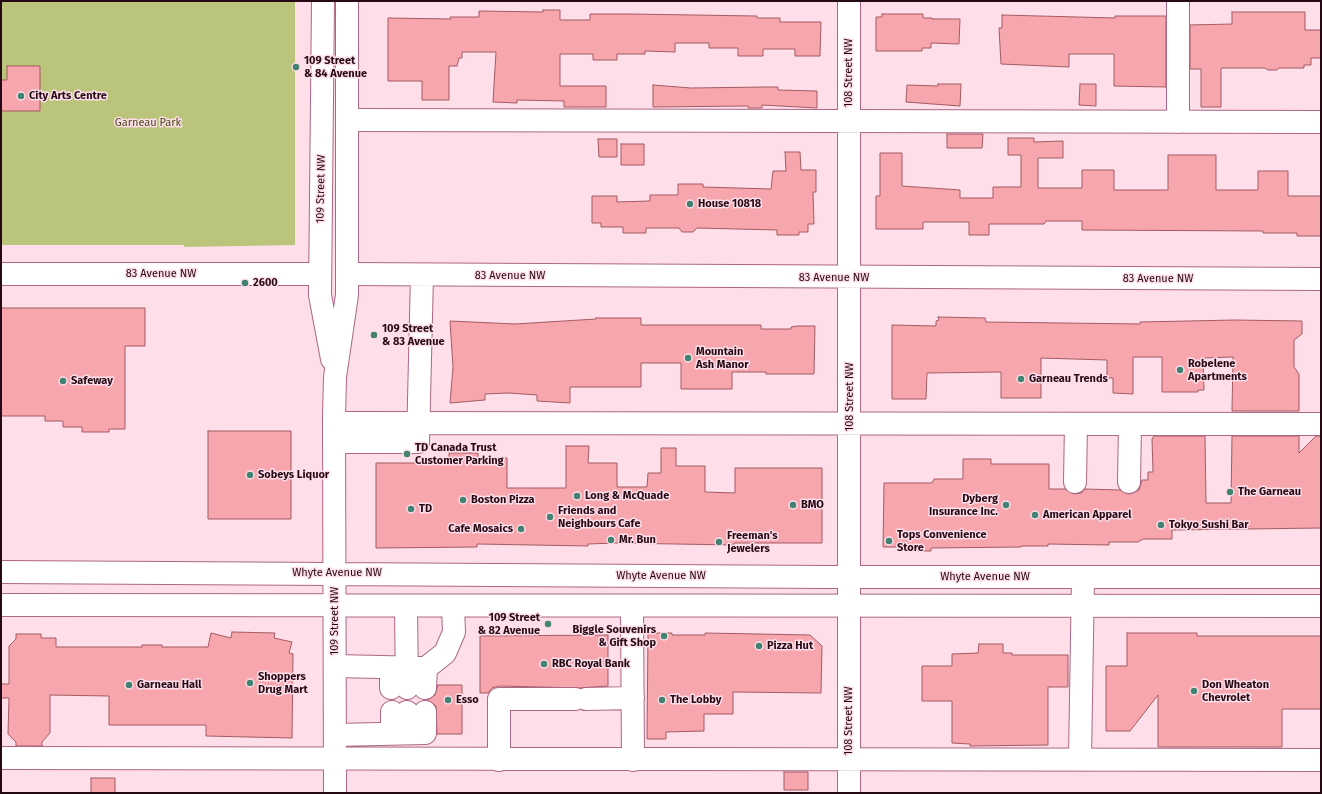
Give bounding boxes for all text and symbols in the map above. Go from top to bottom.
street label: 108 Street NW [842,38,856,108]
place label: 109 Street & 84 Avenue [304,54,367,80]
marker: 109 Street & 84 Avenue [291,62,301,72]
place label: City Arts Centre [29,89,107,103]
marker: City Arts Centre [16,91,26,101]
park label: Garneau Park [115,116,181,130]
street label: 109 Street NW [314,154,328,224]
place label: House 10818 [698,197,761,211]
marker: House 10818 [685,199,695,209]
street label: 83 Avenue NW [126,267,196,281]
street label: 83 Avenue NW [475,269,545,283]
street label: 83 Avenue NW [799,271,869,285]
street label: 83 Avenue NW [1123,272,1193,286]
place label: 2600 [253,276,278,290]
marker: 2600 [240,278,250,288]
place label: 109 Street & 83 Avenue [382,322,445,348]
marker: 109 Street & 83 Avenue [369,330,379,340]
place label: Mountain Ash Manor [696,345,749,371]
marker: Mountain Ash Manor [683,353,693,363]
place label: Robelene Apartments [1188,357,1247,383]
street label: 108 Street NW [843,362,857,432]
marker: Robelene Apartments [1175,365,1185,375]
place label: Garneau Trends [1029,372,1108,386]
place label: Safeway [71,374,113,388]
marker: Garneau Trends [1016,374,1026,384]
marker: Safeway [58,376,68,386]
place label: TD Canada Trust Customer Parking [415,441,504,467]
marker: TD Canada Trust Customer Parking [402,449,412,459]
place label: Sobeys Liquor [258,468,329,482]
marker: Sobeys Liquor [245,470,255,480]
place label: The Garneau [1238,485,1301,499]
marker: The Garneau [1225,487,1235,497]
place label: Long & McQuade [585,489,669,503]
marker: Long & McQuade [572,491,582,501]
place label: Dyberg Insurance Inc. [929,492,998,518]
place label: Boston Pizza [471,493,535,507]
marker: Boston Pizza [458,495,468,505]
place label: BMO [801,498,824,512]
marker: BMO [788,500,798,510]
marker: Dyberg Insurance Inc. [1001,500,1011,510]
place label: TD [419,502,432,516]
marker: TD [406,504,416,514]
place label: Friends and Neighbours Cafe [558,504,640,530]
place label: American Apparel [1043,508,1131,522]
marker: American Apparel [1030,510,1040,520]
marker: Friends and Neighbours Cafe [545,512,555,522]
place label: Tokyo Sushi Bar [1169,518,1249,532]
marker: Tokyo Sushi Bar [1156,520,1166,530]
place label: Cafe Mosaics [448,522,513,536]
marker: Cafe Mosaics [516,524,526,534]
place label: Tops Convenience Store [897,528,987,554]
place label: Freeman's Jewelers [727,529,778,555]
place label: Mr. Bun [619,533,656,547]
marker: Mr. Bun [606,535,616,545]
marker: Tops Convenience Store [884,536,894,546]
marker: Freeman's Jewelers [714,537,724,547]
street label: Whyte Avenue NW [292,566,382,580]
street label: Whyte Avenue NW [616,569,706,583]
street label: Whyte Avenue NW [940,570,1030,584]
street label: 109 Street NW [328,587,342,655]
place label: 109 Street & 82 Avenue [478,611,540,637]
marker: 109 Street & 82 Avenue [543,619,553,629]
place label: Biggle Souvenirs & Gift Shop [572,623,656,649]
marker: Biggle Souvenirs & Gift Shop [659,631,669,641]
place label: Pizza Hut [767,639,813,653]
marker: Pizza Hut [754,641,764,651]
place label: RBC Royal Bank [552,657,630,671]
marker: RBC Royal Bank [539,659,549,669]
place label: Shoppers Drug Mart [258,670,308,696]
place label: Garneau Hall [137,678,202,692]
marker: Shoppers Drug Mart [245,678,255,688]
place label: Don Wheaton Chevrolet [1202,678,1269,704]
marker: Garneau Hall [124,680,134,690]
street label: 108 Street NW [842,686,856,756]
marker: Don Wheaton Chevrolet [1189,686,1199,696]
place label: Esso [456,693,479,707]
place label: The Lobby [670,693,722,707]
marker: Esso [443,695,453,705]
marker: The Lobby [657,695,667,705]

